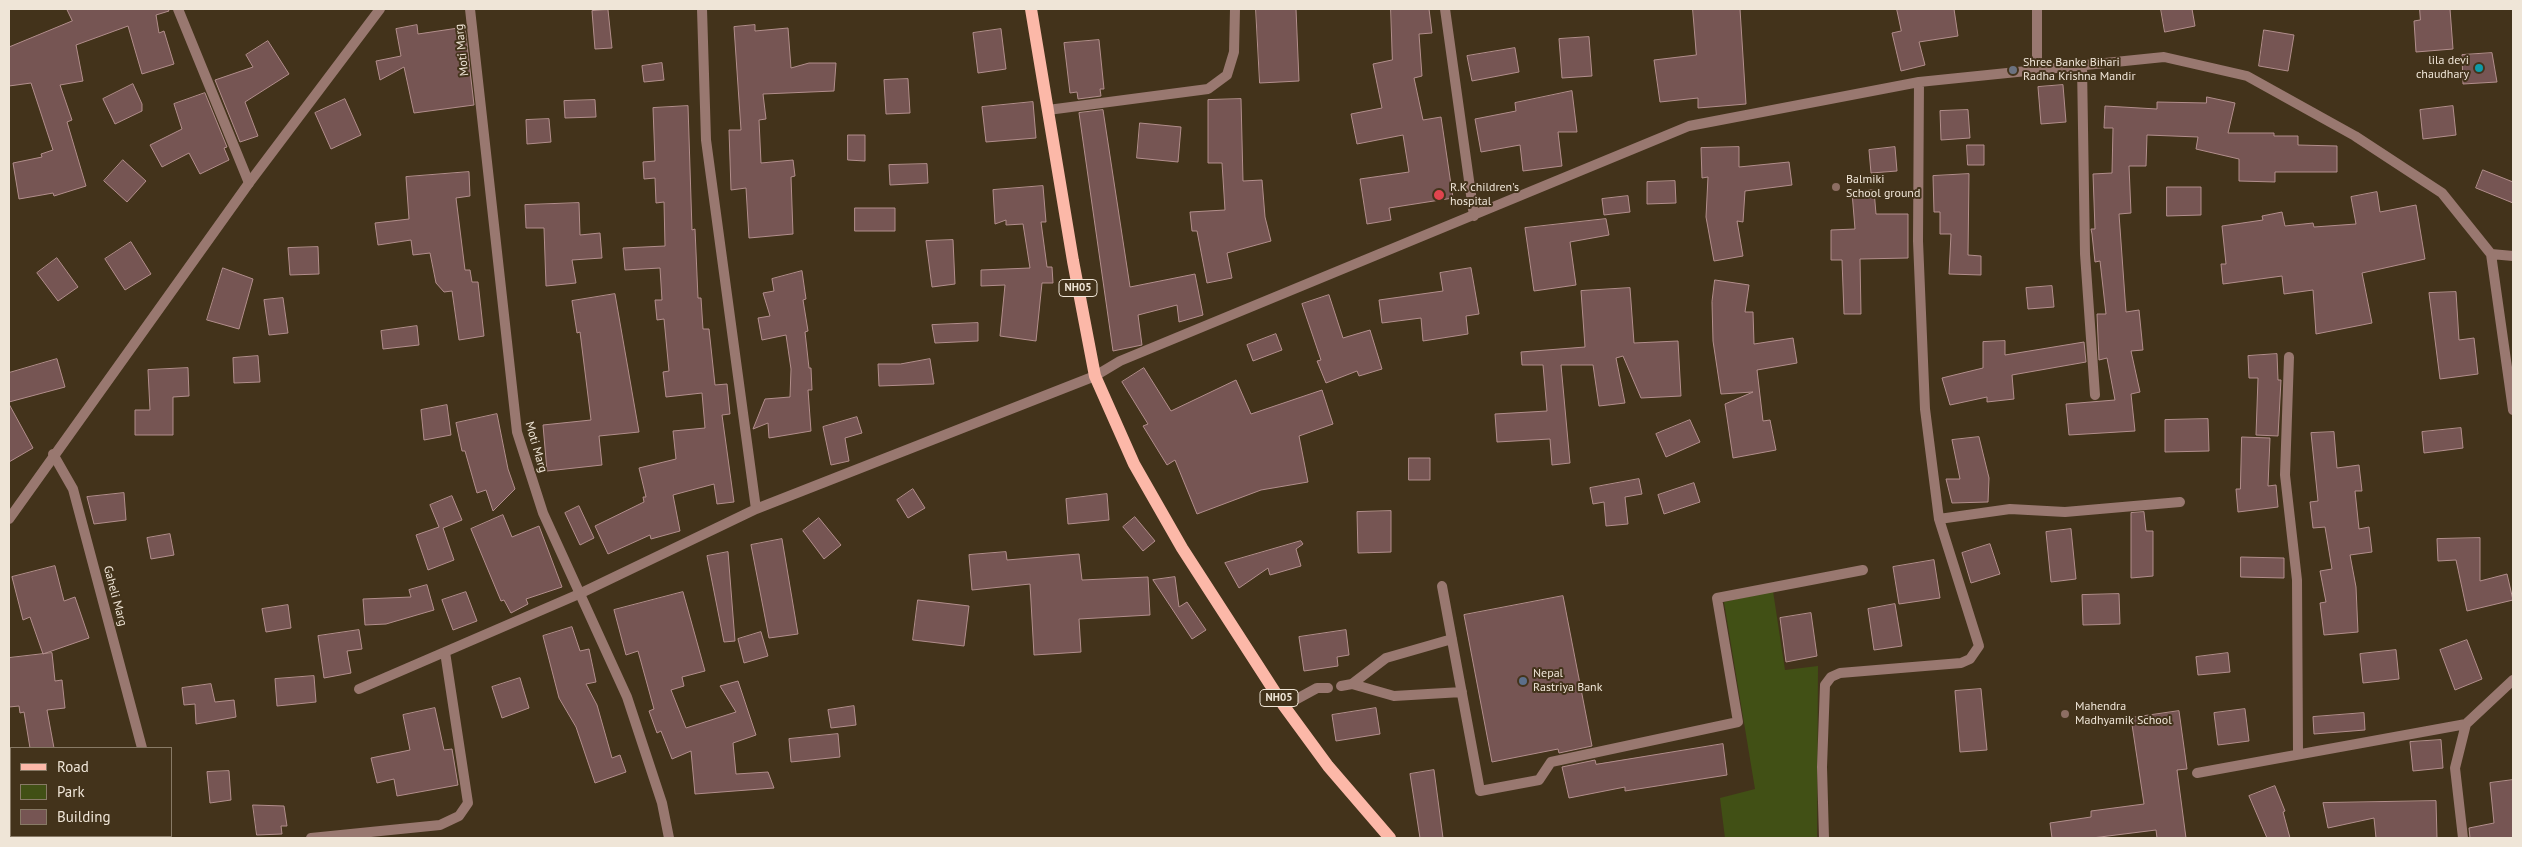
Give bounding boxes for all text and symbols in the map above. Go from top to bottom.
street label: Moti Marg [452,23,472,77]
place label: lila devi chaudhary [2416,54,2469,82]
place label: Shree Banke Bihari Radha Krishna Mandir [2023,56,2136,84]
marker: lila devi chaudhary [2473,62,2485,74]
marker: Shree Banke Bihari Radha Krishna Mandir [2007,64,2019,76]
place label: Balmiki School ground [1846,173,1920,201]
place label: R.K children's hospital [1450,181,1519,209]
marker: Balmiki School ground [1830,181,1842,193]
marker: R.K children's hospital [1432,188,1446,202]
road number: NH05 [1059,280,1097,296]
street label: Moti Marg [522,420,550,474]
street label: Gaheli Marg [100,564,130,628]
place label: Nepal Rastriya Bank [1533,667,1602,695]
marker: Nepal Rastriya Bank [1517,675,1529,687]
road number: NH05 [1260,690,1298,706]
place label: Mahendra Madhyamik School [2075,700,2172,728]
marker: Mahendra Madhyamik School [2059,708,2071,720]
legend [10,747,172,837]
text: Road [57,757,89,776]
text: Park [57,782,85,801]
text: Building [57,807,111,826]

